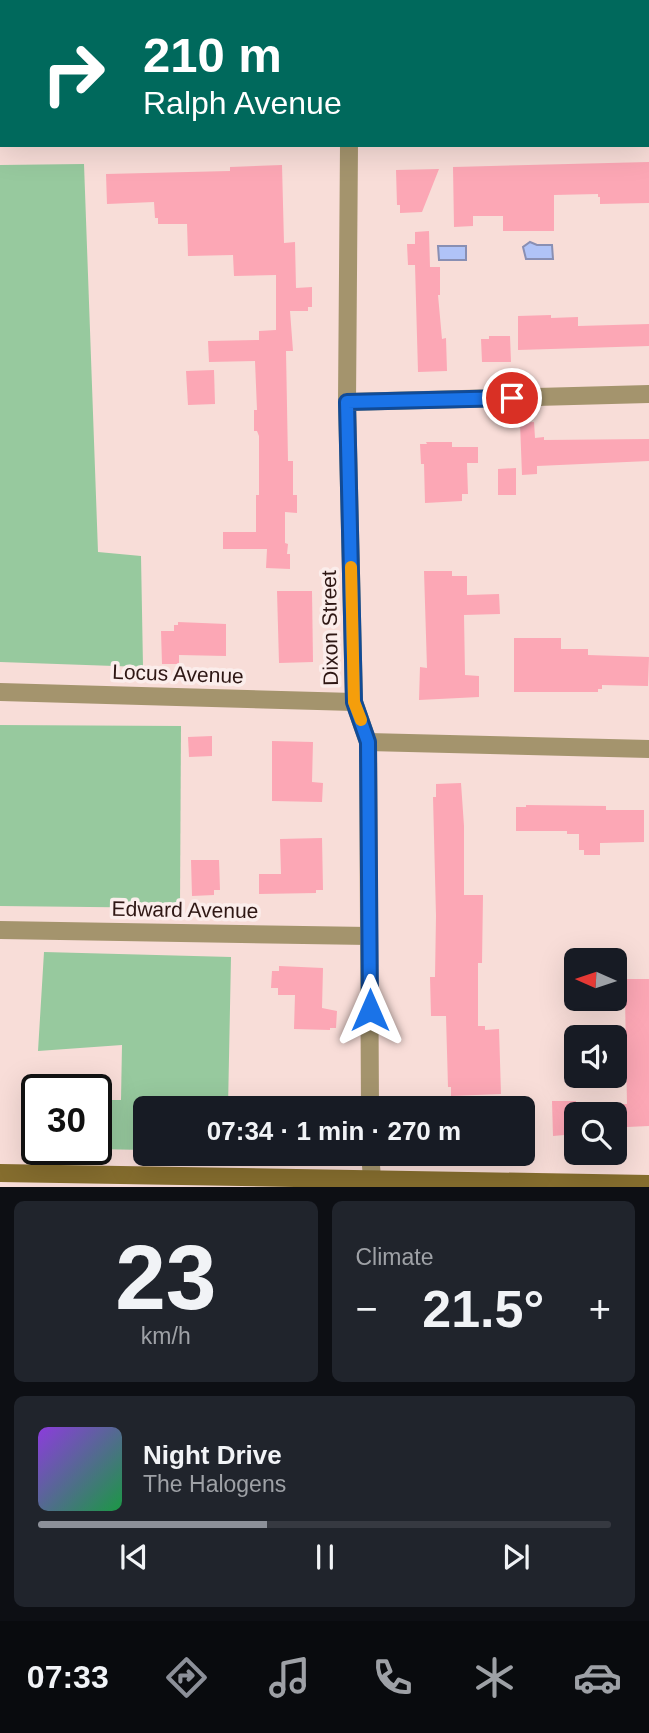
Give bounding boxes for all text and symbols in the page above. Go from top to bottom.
icon: right [28,28,119,119]
text: 210 m [143,28,282,82]
text: Ralph Avenue [143,85,342,121]
pin [482,368,542,428]
icon: arrive [493,379,531,417]
street label: Dixon Street [317,570,342,686]
street label: Locus Avenue [112,660,244,687]
street label: Edward Avenue [111,897,259,922]
north arrow [564,948,626,1012]
map controls [564,948,627,1165]
position arrow [333,973,407,1047]
button: sound [564,1025,627,1088]
speed limit sign: 30 [21,1074,112,1165]
button: search [564,1102,627,1165]
text: 07:34 · 1 min · 270 m [207,1116,461,1146]
text: 23 [115,1227,216,1328]
text: Climate [356,1244,433,1270]
text: 21.5° [422,1280,544,1338]
text: − [356,1288,378,1330]
text: + [589,1288,611,1330]
text: km/h [141,1323,191,1349]
text: Night Drive [143,1440,282,1470]
text: The Halogens [143,1471,286,1497]
icon: previous [115,1538,153,1576]
icon: pause [306,1538,344,1576]
icon: next [497,1538,535,1576]
icon: directions [162,1653,211,1702]
icon: music [265,1653,314,1702]
icon: phone [368,1653,417,1702]
icon: climate [470,1653,519,1702]
icon: car [573,1653,622,1702]
text: 07:33 [27,1659,109,1695]

